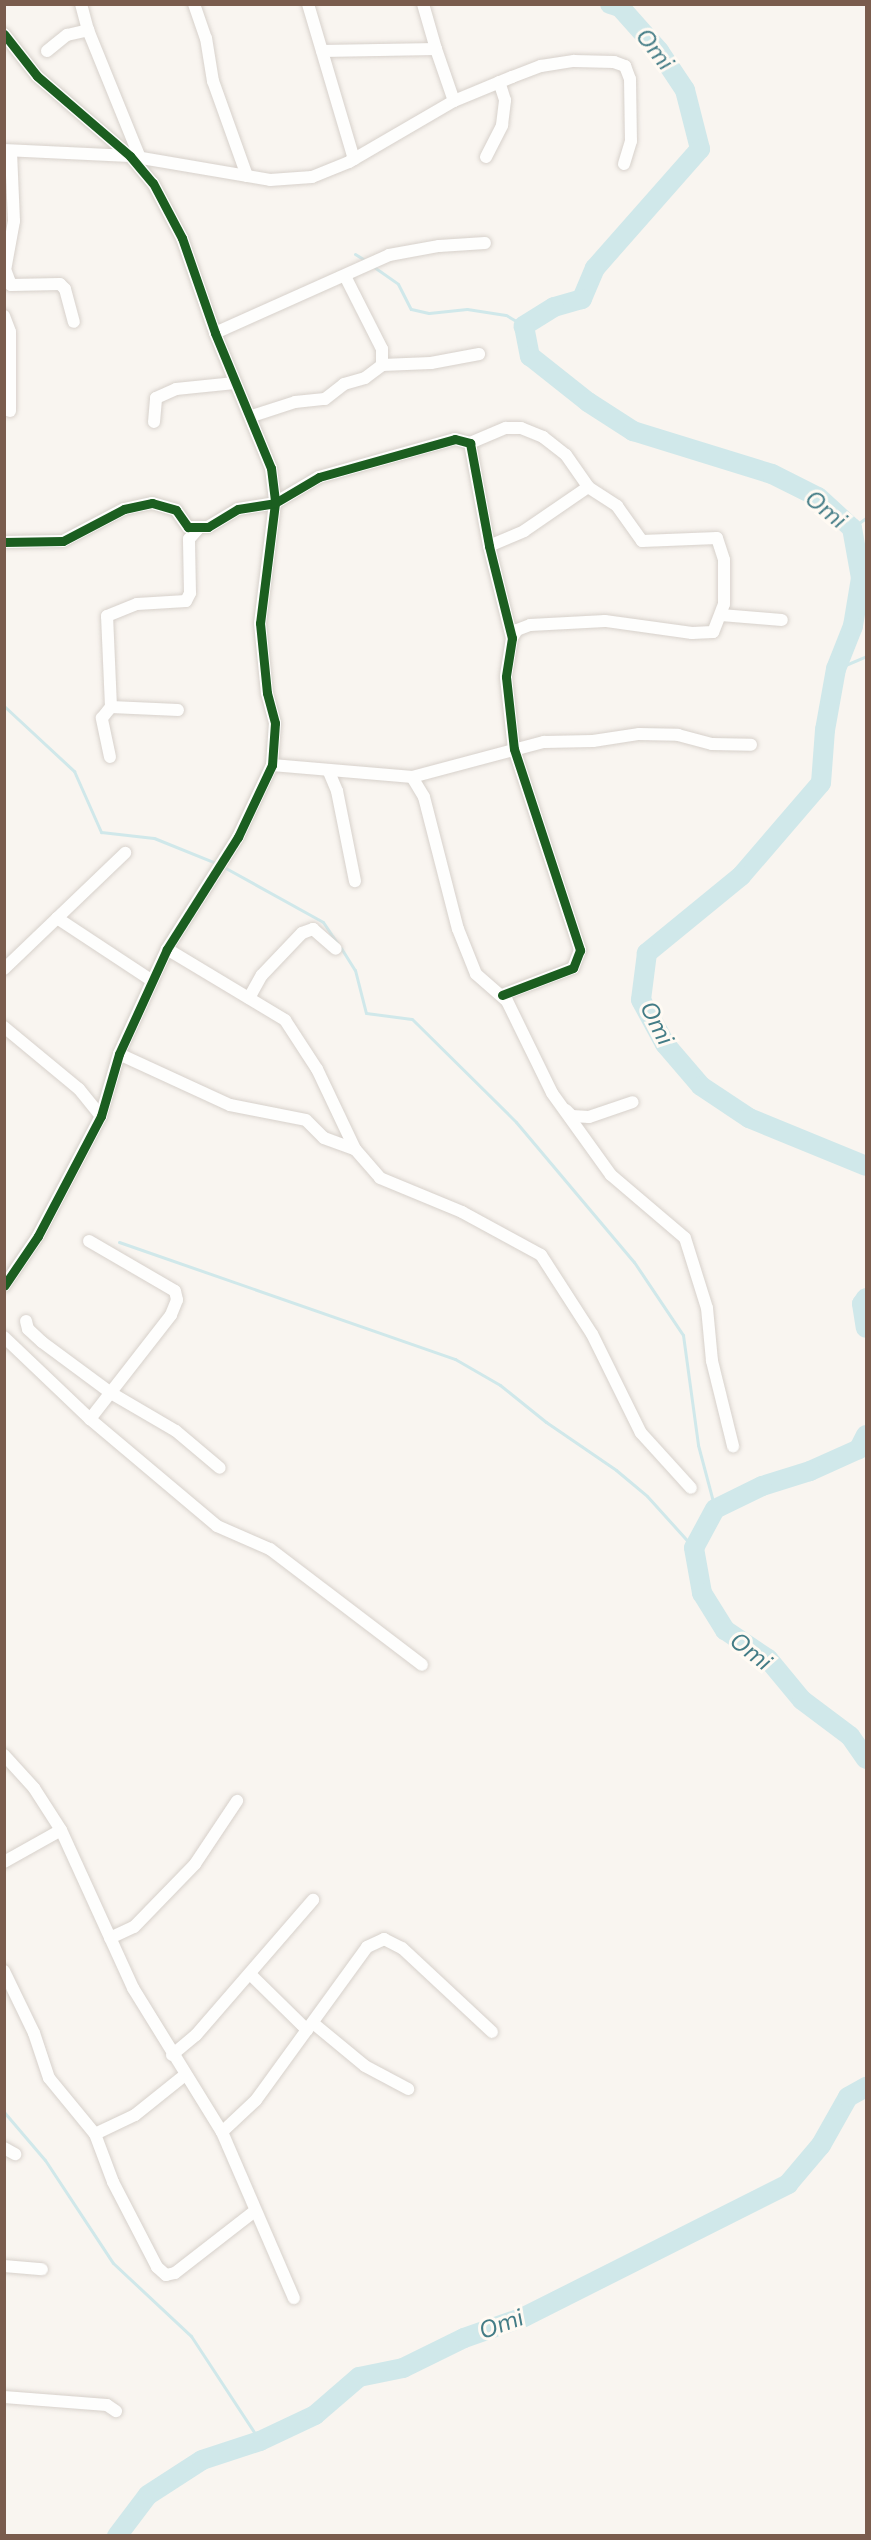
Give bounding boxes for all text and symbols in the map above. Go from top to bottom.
water label: Omi [630,22,680,76]
water label: Omi [799,484,853,534]
water label: Omi [634,996,680,1050]
water label: Omi [724,1626,778,1676]
water label: Omi [475,2303,527,2345]

